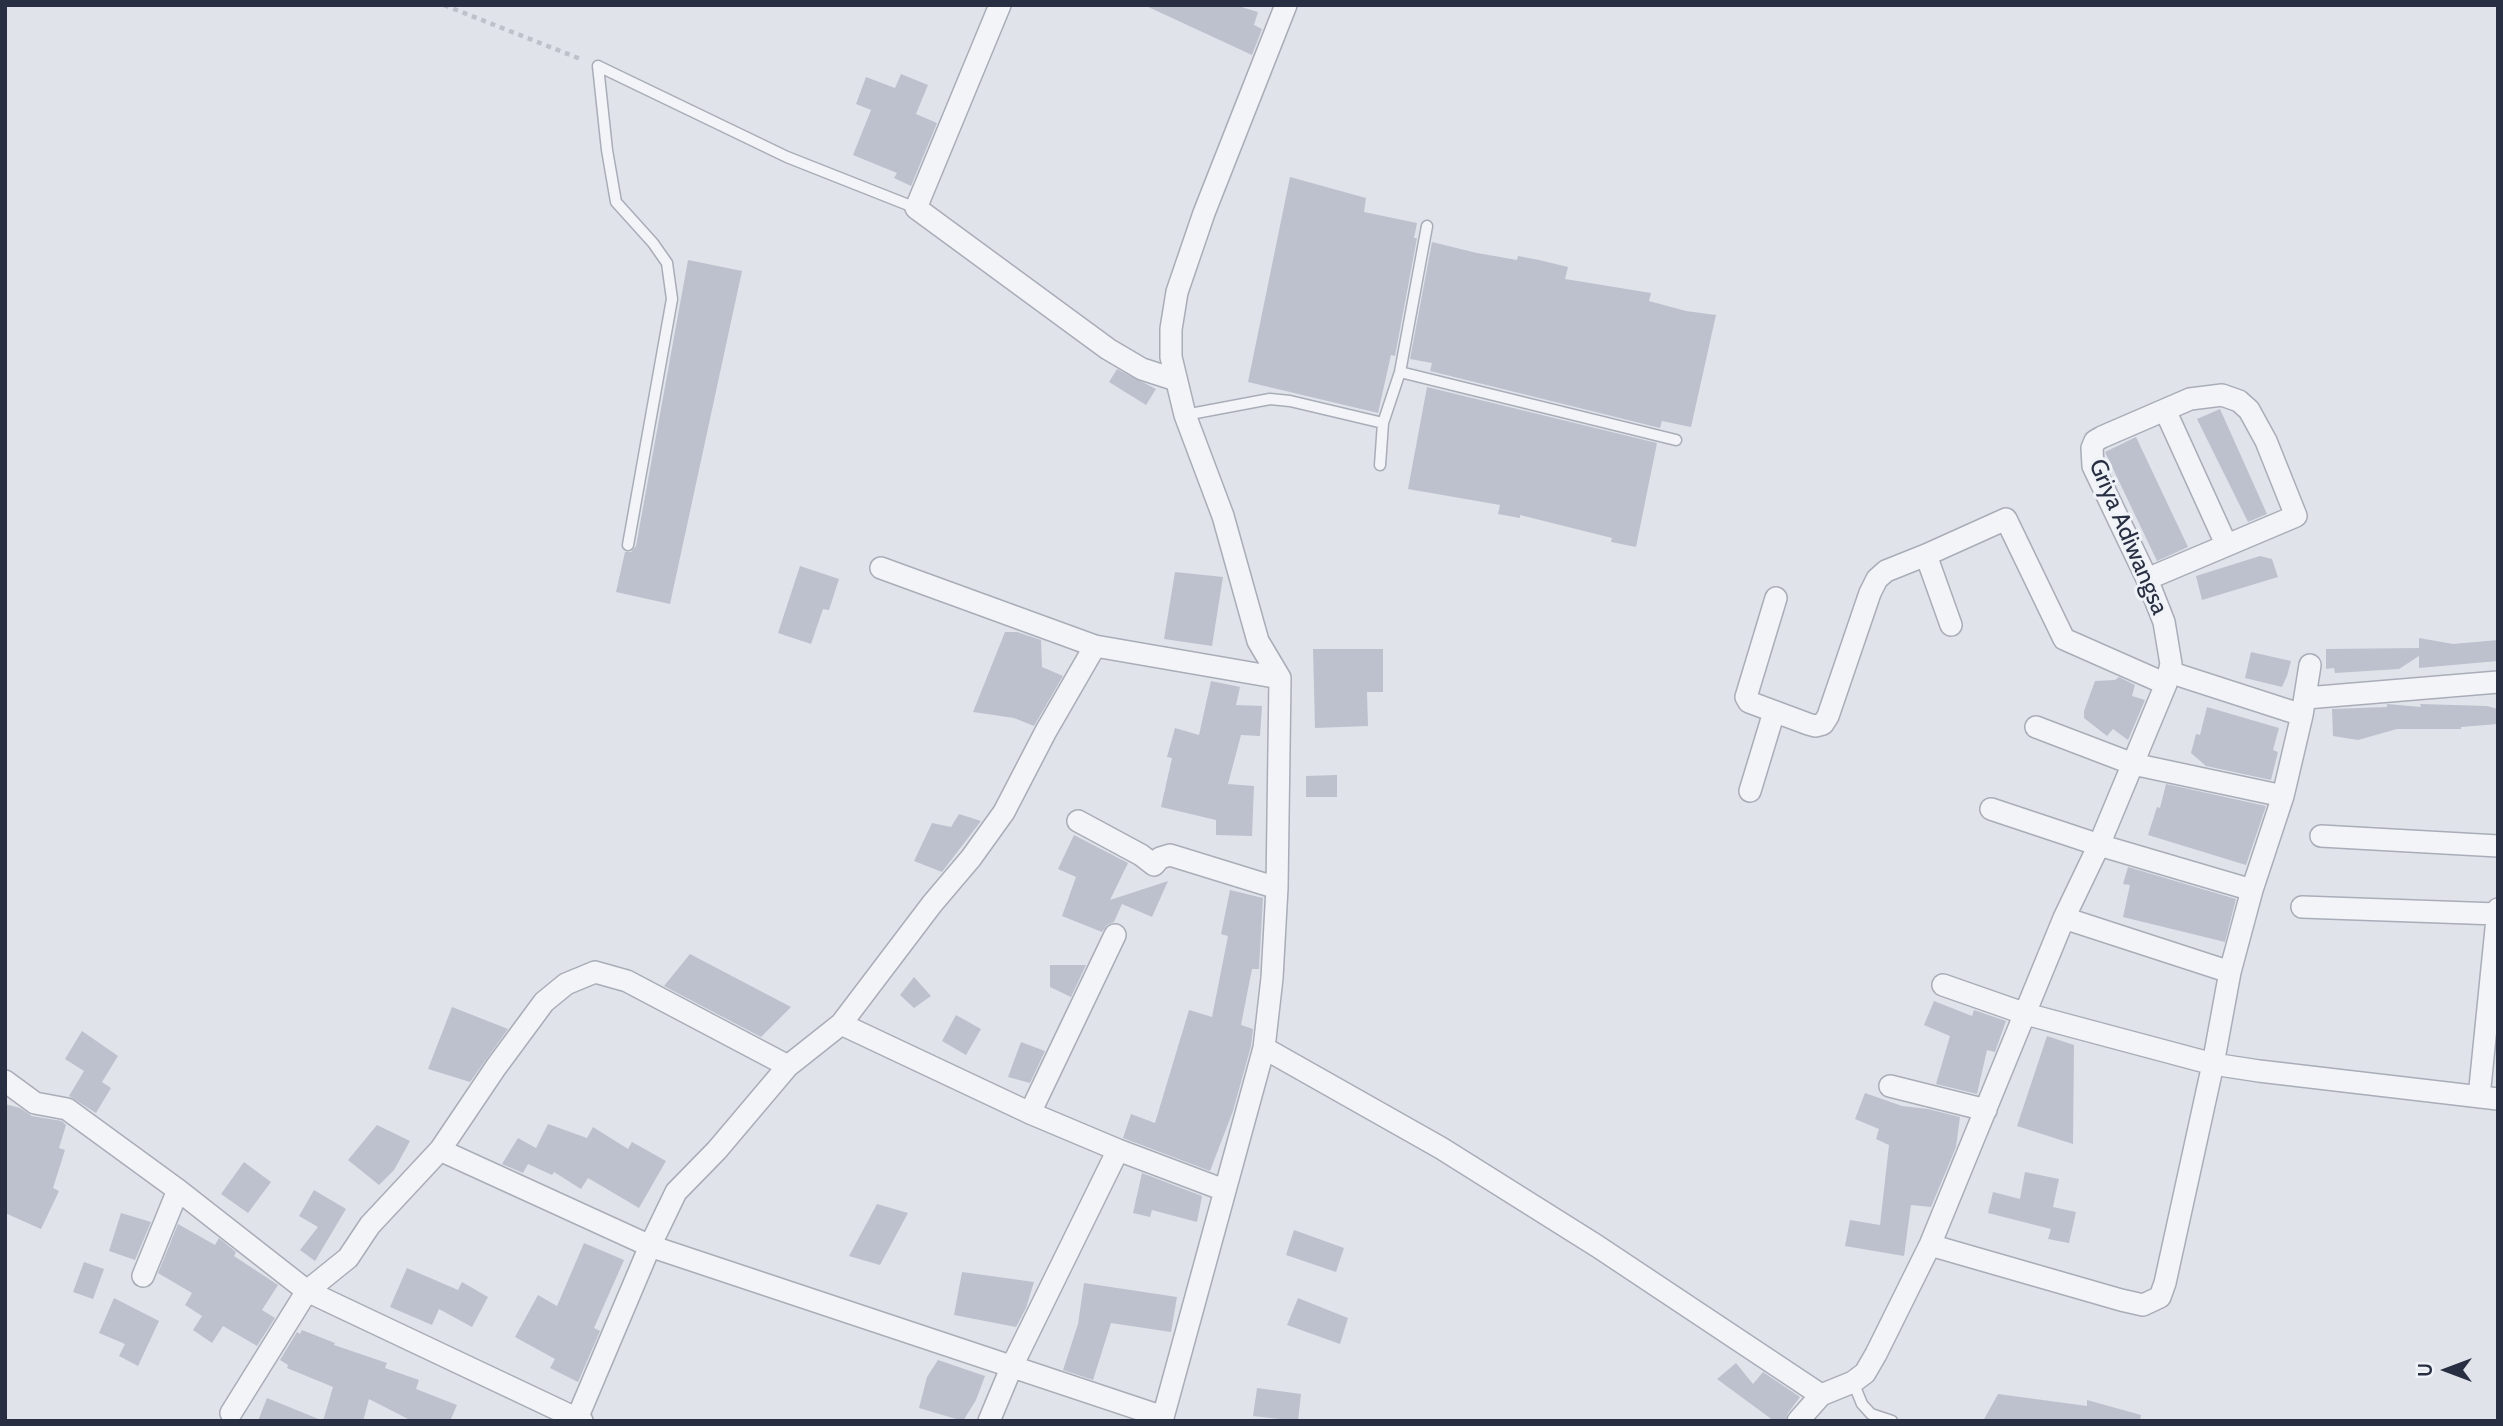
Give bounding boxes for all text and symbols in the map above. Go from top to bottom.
street label: Griya Adiwangsa [2082,455,2174,619]
north arrow [2412,1335,2482,1405]
text: U [2414,1363,2437,1377]

